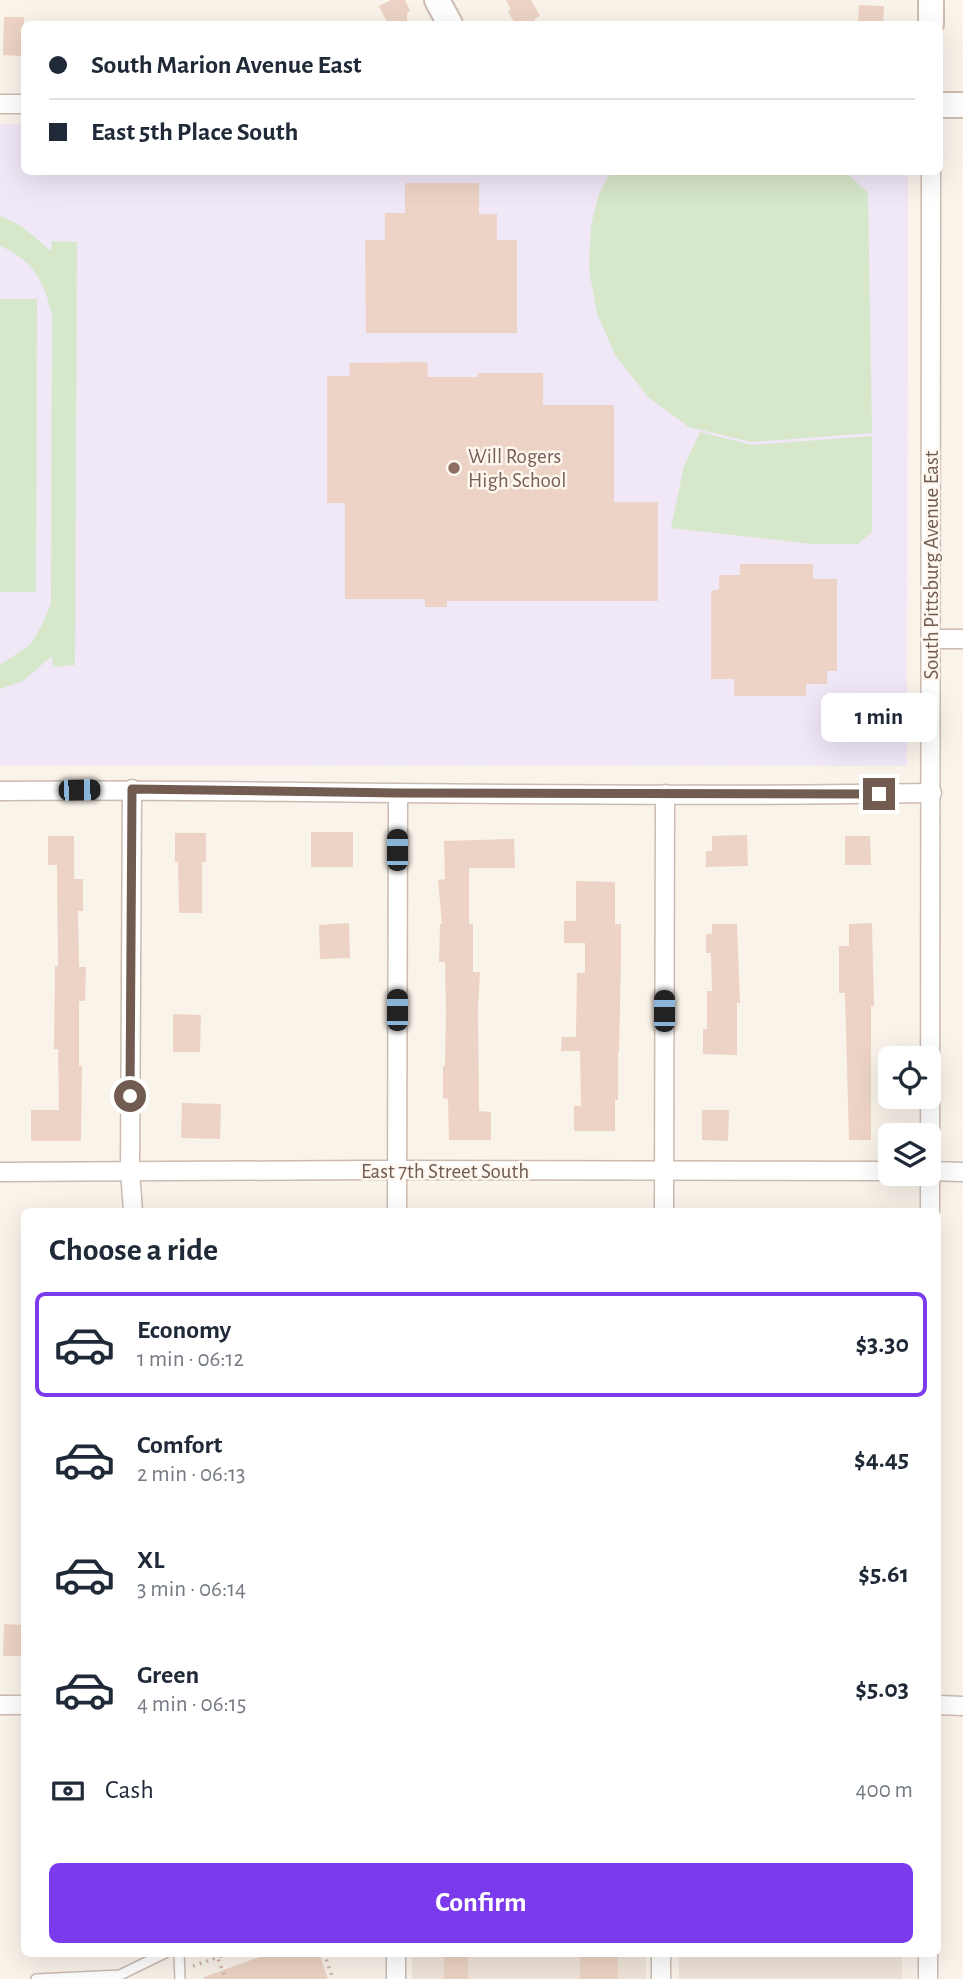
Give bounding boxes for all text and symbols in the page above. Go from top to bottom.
text: South Marion Avenue East [91,52,362,78]
text: East 5th Place South [91,119,298,145]
place label: Will Rogers High School [468,446,566,491]
street label: South Pittsburg Avenue East [921,450,942,680]
marker: Will Rogers High School [446,460,462,476]
callout: 1 min [821,692,937,742]
text: 1 min [855,706,903,729]
route end [863,778,895,810]
car [58,779,101,801]
car [387,829,408,871]
car [387,989,408,1031]
car [654,990,675,1032]
map controls [878,1046,941,1186]
button: locate [878,1046,941,1109]
route start [114,1080,146,1112]
button: layers [878,1123,941,1186]
street label: East 7th Street South [361,1161,529,1182]
text: Choose a ride [49,1234,218,1266]
icon: car [53,1313,116,1376]
text: Economy [137,1317,231,1343]
text: $3.30 [855,1331,909,1357]
text: 1 min · 06:12 [137,1348,244,1371]
icon: car [53,1428,116,1491]
text: Comfort [137,1432,222,1458]
text: $4.45 [854,1446,909,1472]
text: 2 min · 06:13 [137,1463,246,1486]
icon: car [53,1543,116,1606]
text: XL [137,1547,164,1573]
text: $5.61 [858,1561,909,1587]
text: 3 min · 06:14 [137,1578,246,1601]
icon: car [53,1658,116,1721]
text: Green [137,1662,199,1688]
text: $5.03 [855,1676,909,1702]
text: 4 min · 06:15 [137,1693,246,1716]
icon: cash [49,1772,87,1810]
text: Cash [105,1777,154,1803]
text: 400 m [855,1779,913,1802]
button: Confirm [49,1863,913,1943]

